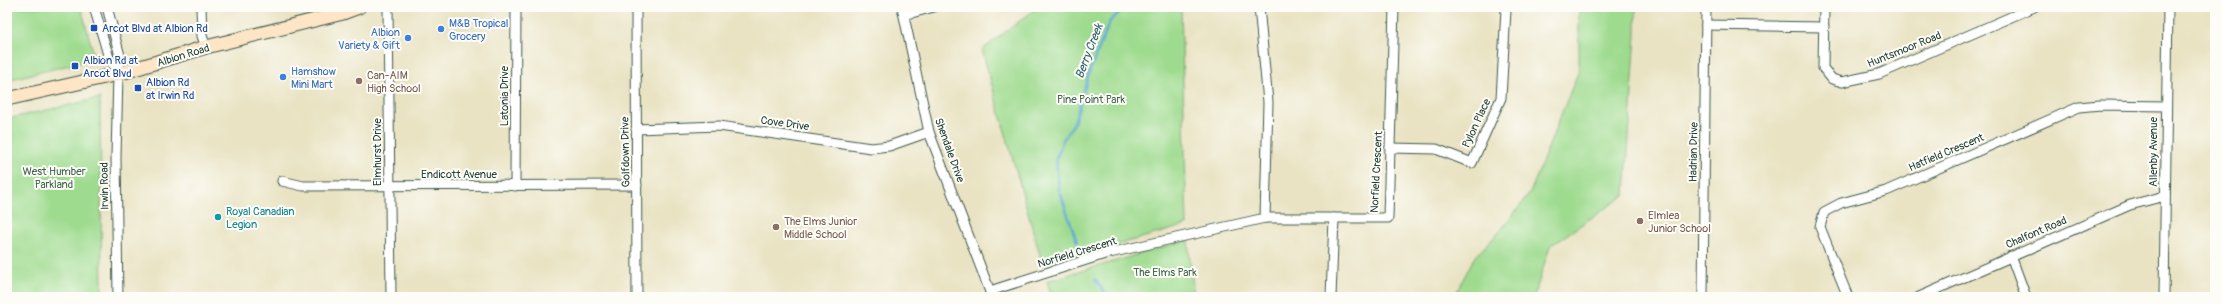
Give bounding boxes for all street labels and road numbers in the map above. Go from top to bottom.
street label: Huntsmoor Road [1865,29,1943,70]
street label: Albion Road [155,41,211,70]
street label: Latonia Drive [498,65,511,126]
street label: Pylon Place [1459,96,1494,150]
street label: Cove Drive [760,114,811,133]
street label: Golfdown Drive [618,116,633,187]
street label: Shendale Drive [932,116,967,185]
street label: Allenby Avenue [2147,116,2160,187]
street label: Elmhurst Drive [371,117,384,186]
street label: Hadrian Drive [1686,121,1701,182]
street label: Norfield Crescent [1368,130,1385,213]
street label: Hatfield Crescent [1907,131,1986,174]
street label: Irwin Road [98,162,111,210]
street label: Endicott Avenue [421,168,498,181]
street label: Chalfont Road [2004,214,2069,251]
street label: Norfield Crescent [1036,234,1119,271]

